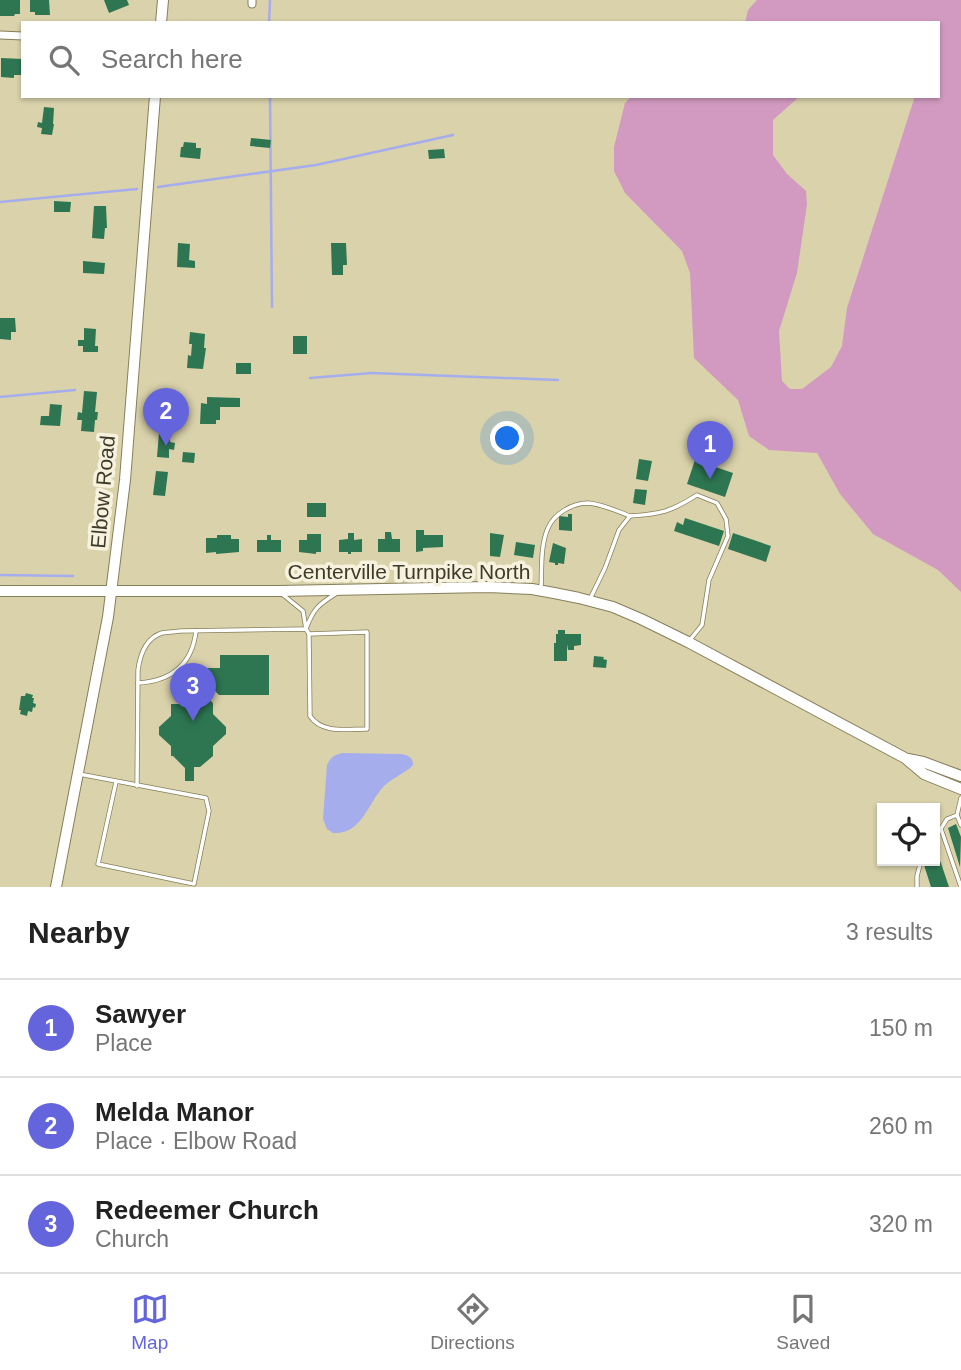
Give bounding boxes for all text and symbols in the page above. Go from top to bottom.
search box [21,21,940,98]
icon: search [45,41,83,79]
text: Search here [101,44,243,74]
pin: 2 [143,388,189,446]
your location [490,421,524,455]
pin: 1 [687,421,733,479]
street label: Elbow Road [86,435,119,549]
street label: Centerville Turnpike North [288,560,530,583]
pin: 3 [170,663,216,721]
map controls [877,803,940,866]
button: locate [877,803,940,866]
text: Nearby [28,916,130,949]
text: 3 results [846,919,933,945]
text: Sawyer [95,999,186,1029]
text: 1 [45,1015,57,1041]
text: 150 m [869,1015,933,1041]
text: Place [95,1030,153,1056]
text: Melda Manor [95,1097,254,1127]
text: 2 [45,1113,57,1139]
text: 260 m [869,1113,933,1139]
text: Place · Elbow Road [95,1128,297,1154]
text: Redeemer Church [95,1195,319,1225]
text: 3 [45,1211,57,1237]
text: 320 m [869,1211,933,1237]
text: Church [95,1226,169,1252]
tab: Map [131,1290,169,1354]
tab: Directions [430,1290,515,1354]
tab: Saved [776,1290,830,1354]

